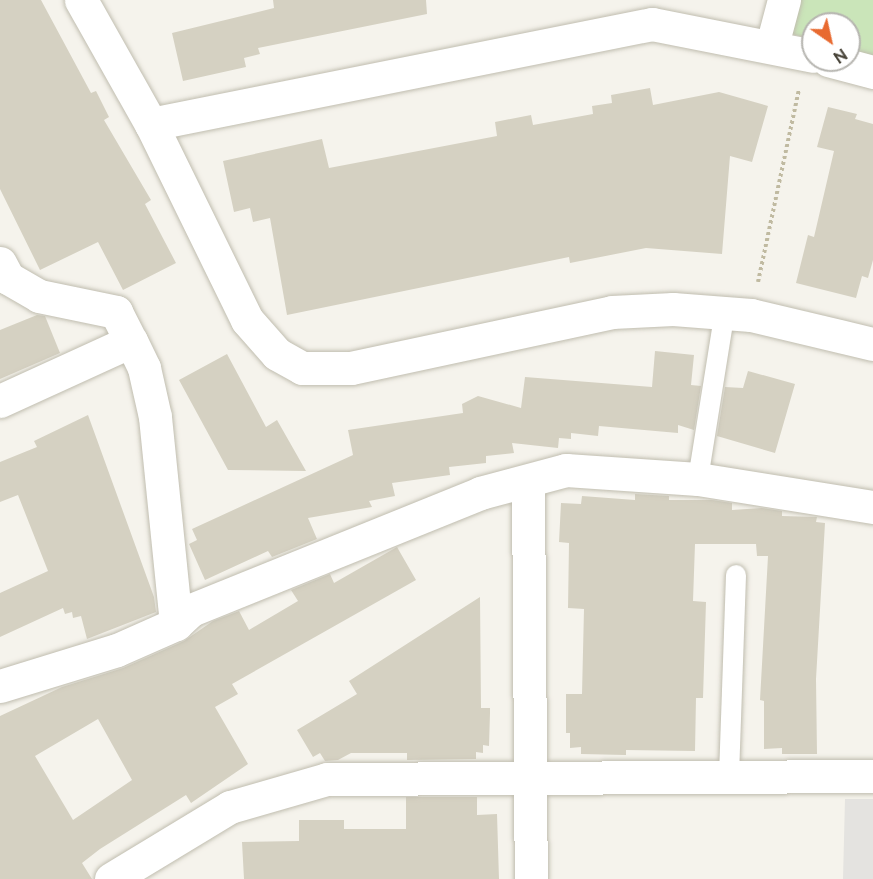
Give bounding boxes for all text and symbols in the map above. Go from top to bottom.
north arrow [801,12,861,72]
text: N [830,44,851,67]

